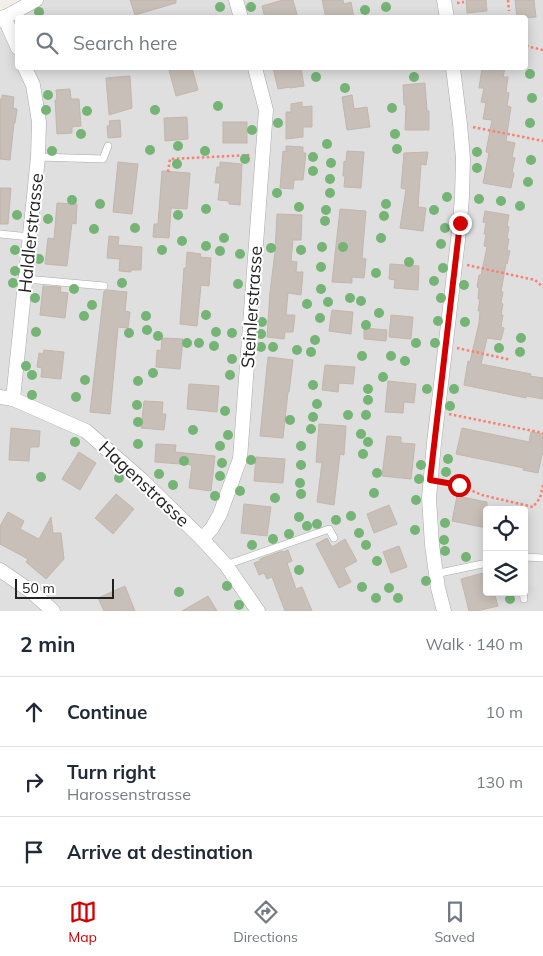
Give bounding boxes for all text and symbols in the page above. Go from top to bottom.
search box [15,15,528,70]
icon: search [33,29,61,57]
text: Search here [73,31,177,55]
street label: Haldlerstrasse [13,172,48,294]
route end [449,212,472,235]
street label: Steinlerstrasse [236,245,267,369]
street label: Hagenstrasse [94,436,195,532]
route start [448,474,471,497]
map controls [483,506,528,596]
button: locate [483,506,528,551]
button: layers [483,551,528,596]
scale bar [15,576,114,599]
text: 50 m [22,579,55,597]
text: 2 min [20,631,75,657]
text: Walk · 140 m [425,634,523,654]
icon: ahead [20,698,48,726]
text: Continue [67,700,147,724]
text: 10 m [486,702,523,722]
text: Turn right [67,760,156,784]
icon: right [20,768,48,796]
text: 130 m [476,772,523,792]
text: Harossenstrasse [67,784,191,804]
icon: arrive [20,838,48,866]
text: Arrive at destination [67,840,253,864]
tab: Map [68,898,97,946]
tab: Directions [233,898,298,946]
tab: Saved [434,898,475,946]

